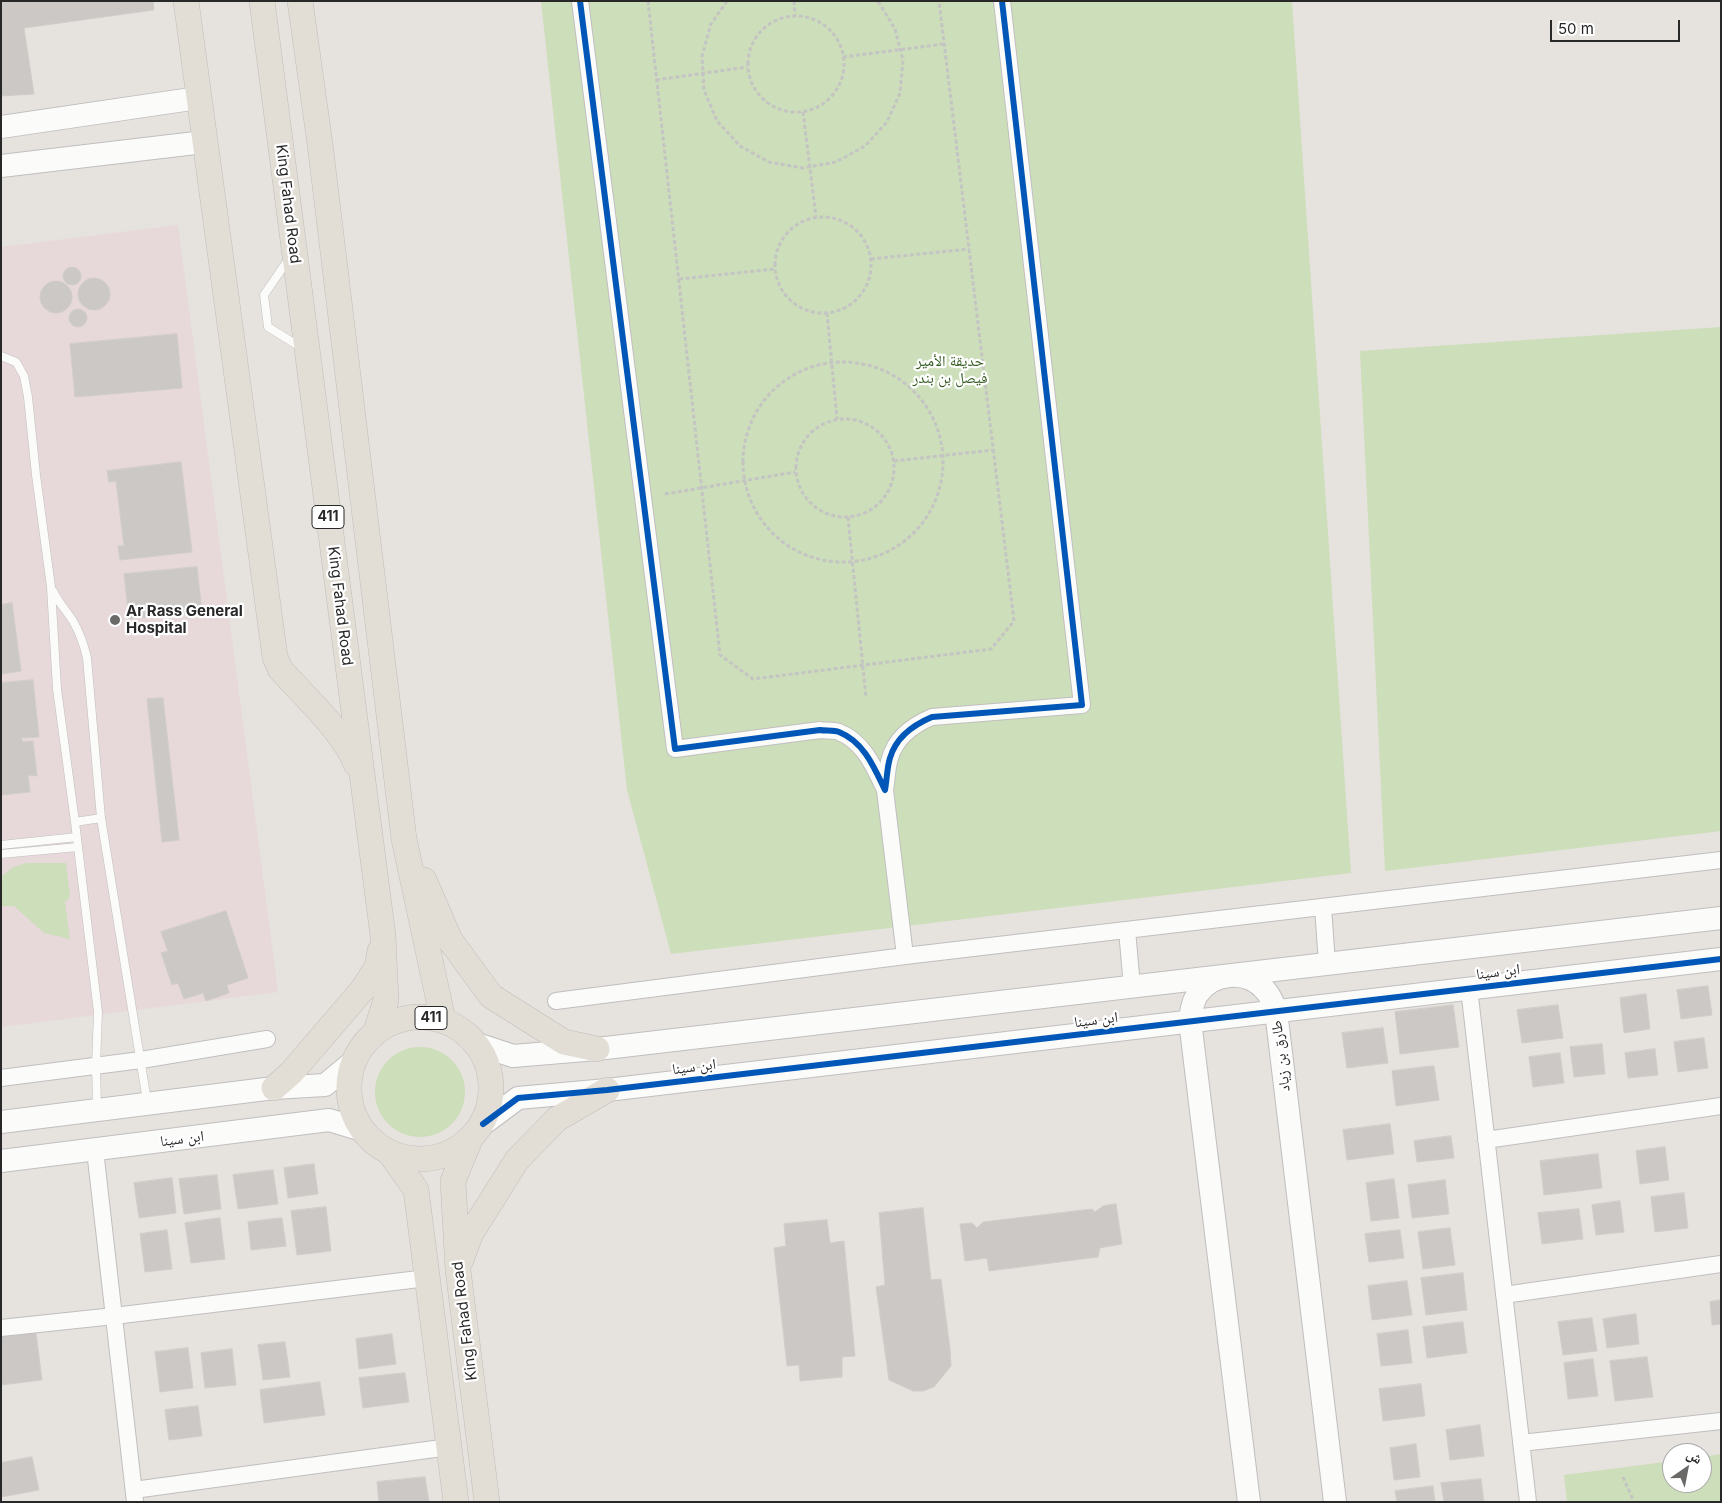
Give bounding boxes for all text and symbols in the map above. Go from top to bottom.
scale bar [1552,10,1682,42]
text: 50 m [1558,19,1594,38]
street label: King Fahad Road [272,143,304,265]
park label: حديقة الأمير فيصل بن بندر [913,352,987,387]
road number: 411 [312,506,344,528]
street label: King Fahad Road [324,545,356,667]
place label: Ar Rass General Hospital [126,602,243,637]
marker: Ar Rass General Hospital [108,613,122,627]
street label: ابن سينا [1475,960,1521,984]
road number: 411 [415,1006,447,1030]
street label: ابن سينا [1073,1008,1119,1032]
street label: طارق بن زياد [1268,1019,1294,1093]
street label: ابن سينا [671,1055,717,1079]
street label: ابن سينا [159,1127,205,1151]
street label: King Fahad Road [449,1260,481,1382]
north arrow [1662,1443,1712,1493]
text: ش [1684,1445,1706,1467]

